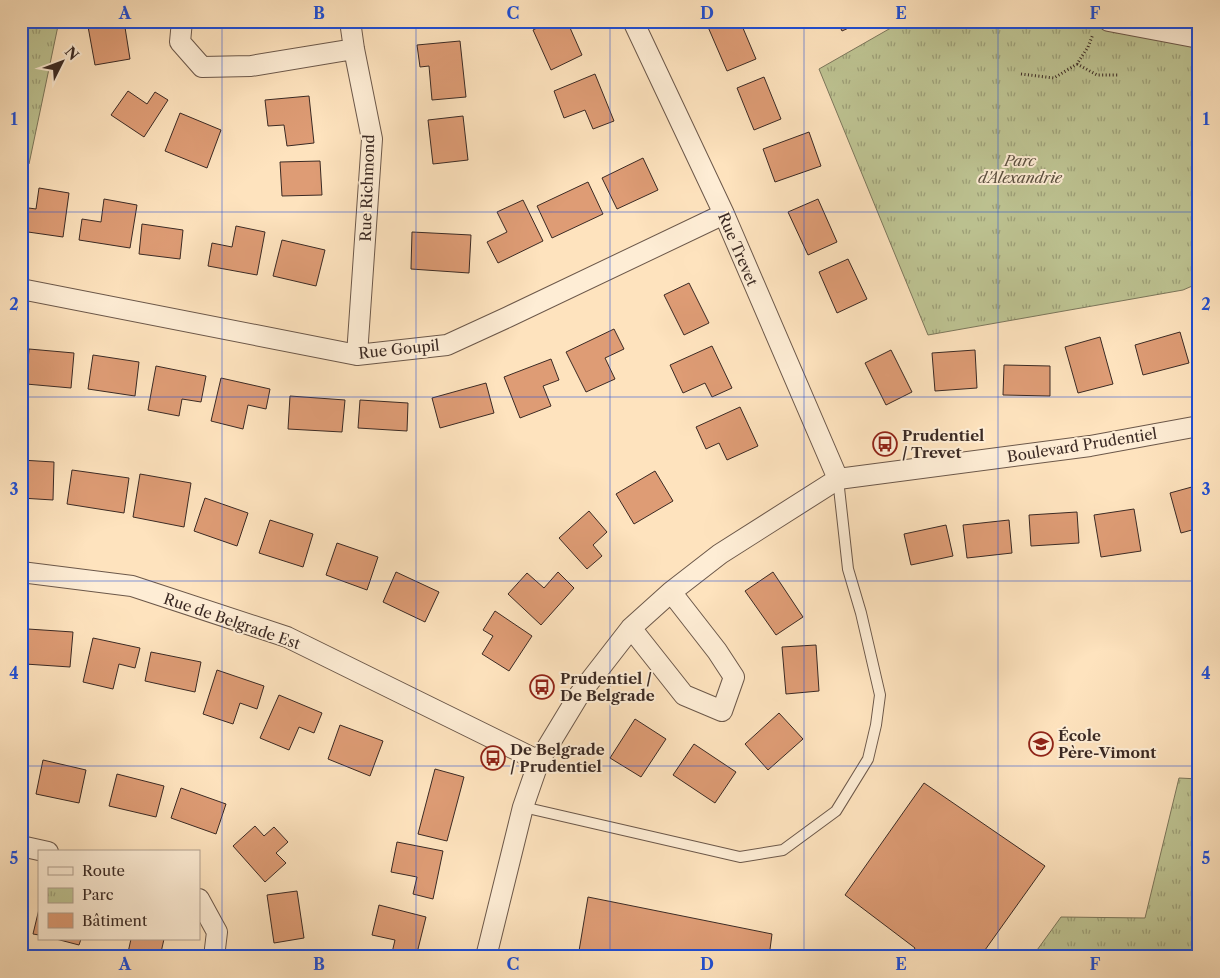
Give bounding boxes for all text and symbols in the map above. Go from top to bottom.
text: A [118,3,132,23]
text: B [313,3,325,23]
text: C [507,3,519,23]
text: D [700,3,714,23]
text: E [895,3,907,23]
text: F [1090,3,1101,23]
north arrow [38,38,88,88]
text: N [61,43,82,64]
text: 1 [10,109,18,129]
text: 1 [1202,109,1210,129]
street label: Rue Richmond [356,134,378,242]
park label: Parc d'Alexandrie [978,151,1063,187]
street label: Rue Trevet [714,209,762,289]
text: 2 [9,294,19,314]
text: 2 [1201,294,1211,314]
street label: Rue Goupil [358,335,441,363]
street label: Boulevard Prudentiel [1006,424,1159,466]
place label: Prudentiel / Trevet [902,426,984,462]
bus stop icon: Prudentiel / Trevet [872,431,898,457]
text: 3 [9,479,19,499]
text: 3 [1201,479,1211,499]
street label: Rue de Belgrade Est [161,589,303,654]
text: 4 [9,663,19,683]
text: 4 [1201,663,1211,683]
place label: Prudentiel / De Belgrade [560,669,655,705]
bus stop icon: Prudentiel / De Belgrade [529,674,555,700]
place label: École Père-Vimont [1058,726,1156,762]
school or university icon: École Père-Vimont [1028,731,1054,757]
place label: De Belgrade / Prudentiel [510,740,605,776]
bus stop icon: De Belgrade / Prudentiel [480,745,506,771]
text: 5 [10,848,19,868]
text: 5 [1202,848,1211,868]
legend [38,850,200,940]
text: Route [82,861,125,880]
text: Parc [82,885,114,904]
text: Bâtiment [82,911,148,930]
text: A [118,954,132,974]
text: B [313,954,325,974]
text: C [507,954,519,974]
text: D [700,954,714,974]
text: E [895,954,907,974]
text: F [1090,954,1101,974]

